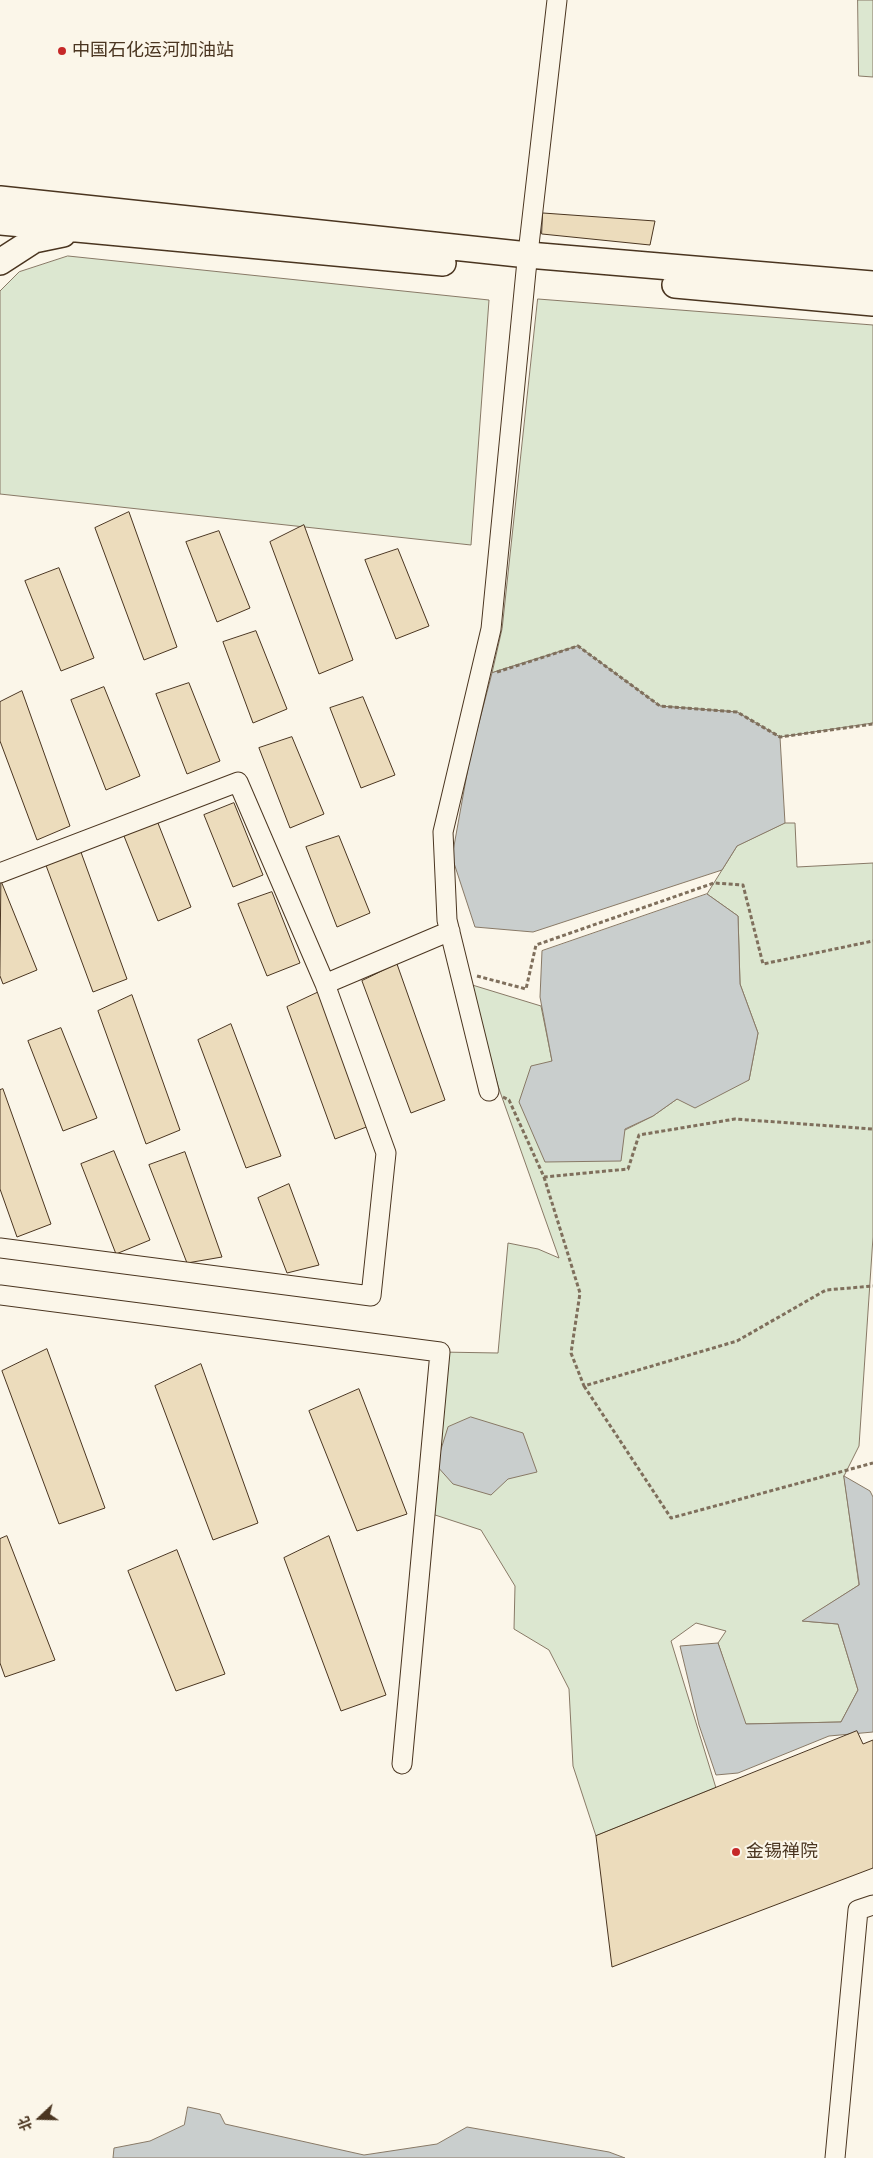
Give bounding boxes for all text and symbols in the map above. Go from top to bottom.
place label: 中国石化运河加油站 [72,40,234,62]
marker: 中国石化运河加油站 [56,45,68,57]
place label: 金锡禅院 [746,1841,818,1863]
marker: 金锡禅院 [730,1846,742,1858]
north arrow [15,2093,65,2143]
text: 北 [15,2114,36,2133]

